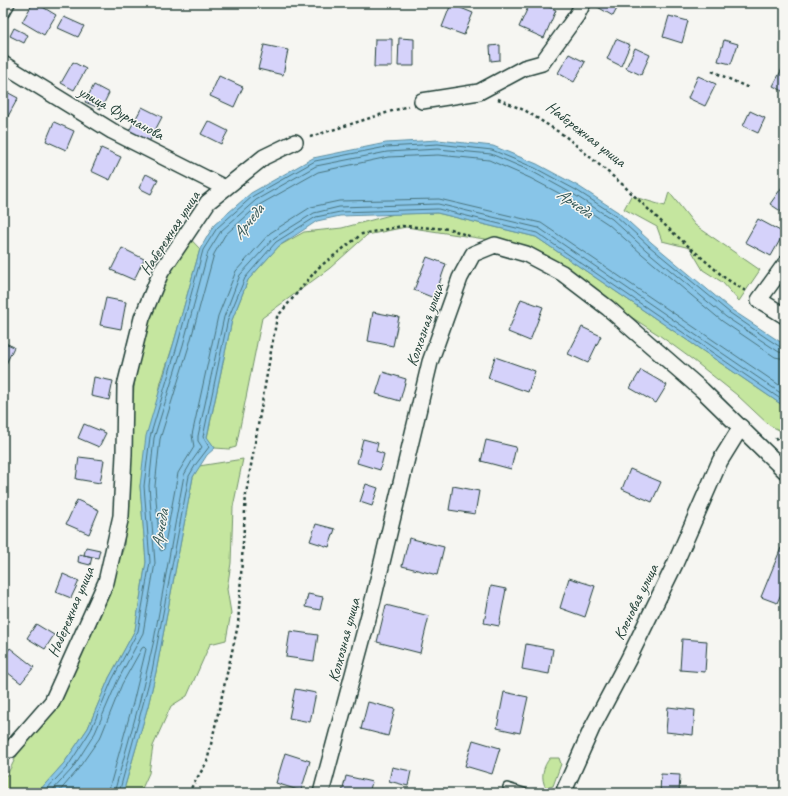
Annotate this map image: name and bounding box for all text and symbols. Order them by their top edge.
street label: улица Фурманова [74,81,168,145]
street label: Набережная улица [542,97,631,172]
water label: Арчеда [553,183,599,224]
street label: Набережная улица [135,186,205,279]
water label: Арчеда [228,198,270,244]
street label: Колхозная улица [402,280,449,369]
water label: Арчеда [147,506,174,550]
street label: Кленовая улица [609,560,663,643]
street label: Набережная улица [43,562,100,660]
street label: Колхозная улица [323,595,365,684]

